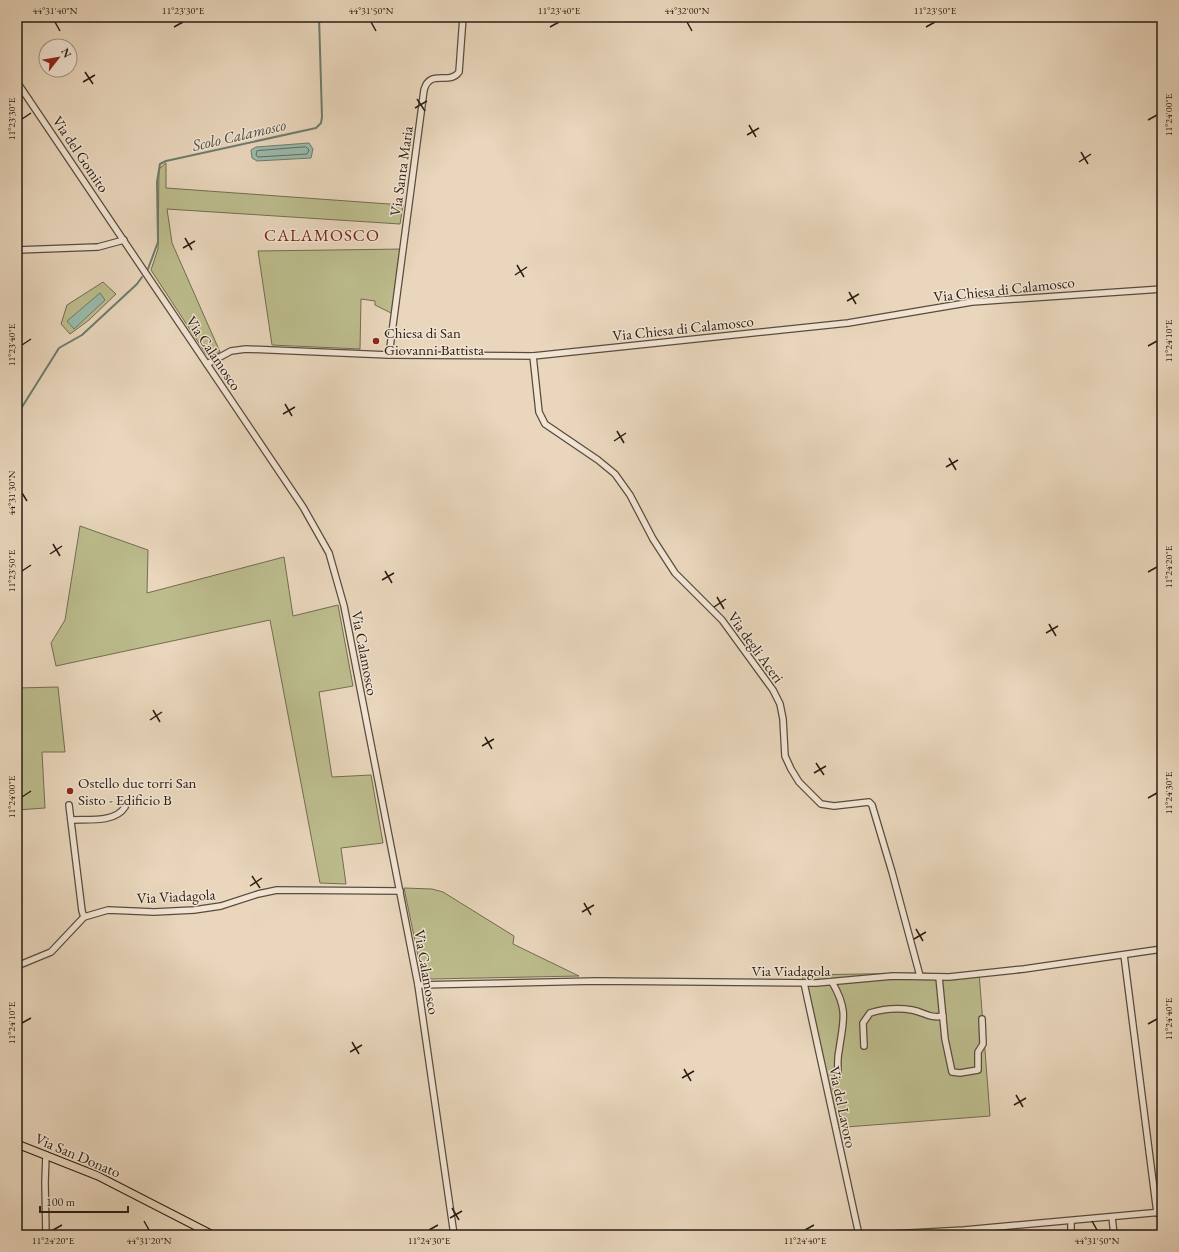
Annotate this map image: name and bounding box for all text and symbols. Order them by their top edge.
text: 44°31'40"N [33,4,78,17]
text: 11°23'30"E [162,4,205,17]
text: 44°31'50"N [349,4,394,17]
text: 11°23'40"E [538,4,581,17]
text: 44°32'00"N [665,4,710,17]
text: 11°23'50"E [914,4,957,17]
north arrow [38,38,78,78]
text: N [58,45,75,60]
text: 11°24'00"E [1162,93,1175,136]
text: 11°23'30"E [5,97,18,140]
street label: Via del Gomito [48,112,114,196]
water label: Scolo Calamosco [189,114,288,156]
street label: Via Santa Maria [385,125,417,217]
district label: CALAMOSCO [264,224,380,246]
street label: Via Chiesa di Calamosco [932,272,1076,306]
street label: Via Chiesa di Calamosco [611,311,755,345]
street label: Via Calamosco [182,312,246,394]
text: 11°24'10"E [1162,319,1175,362]
text: 11°23'40"E [5,323,18,366]
place label: Chiesa di San Giovanni Battista [384,323,484,359]
marker: Chiesa di San Giovanni Battista [371,336,381,346]
text: 44°31'30"N [5,470,18,515]
text: 11°24'20"E [1162,545,1175,588]
text: 11°23'50"E [5,549,18,592]
street label: Via degli Aceri [724,608,788,687]
street label: Via Calamosco [347,609,383,697]
text: 11°24'30"E [1162,771,1175,814]
place label: Ostello due torri San Sisto - Edificio B [78,773,197,809]
text: 11°24'00"E [5,775,18,818]
marker: Ostello due torri San Sisto - Edificio B [65,786,75,796]
street label: Via Viadagola [136,884,216,908]
street label: Via Calamosco [410,928,444,1016]
street label: Via Viadagola [752,961,830,980]
text: 11°24'40"E [1162,997,1175,1040]
text: 11°24'10"E [5,1001,18,1044]
street label: Via del Lavoro [825,1064,861,1150]
street label: Via San Donato [32,1128,124,1182]
scale bar [40,1188,128,1214]
text: 100 m [46,1194,76,1210]
text: 11°24'20"E [32,1234,75,1247]
text: 44°31'20"N [127,1234,172,1247]
text: 11°24'30"E [408,1234,451,1247]
text: 11°24'40"E [784,1234,827,1247]
text: 44°31'50"N [1075,1234,1120,1247]

